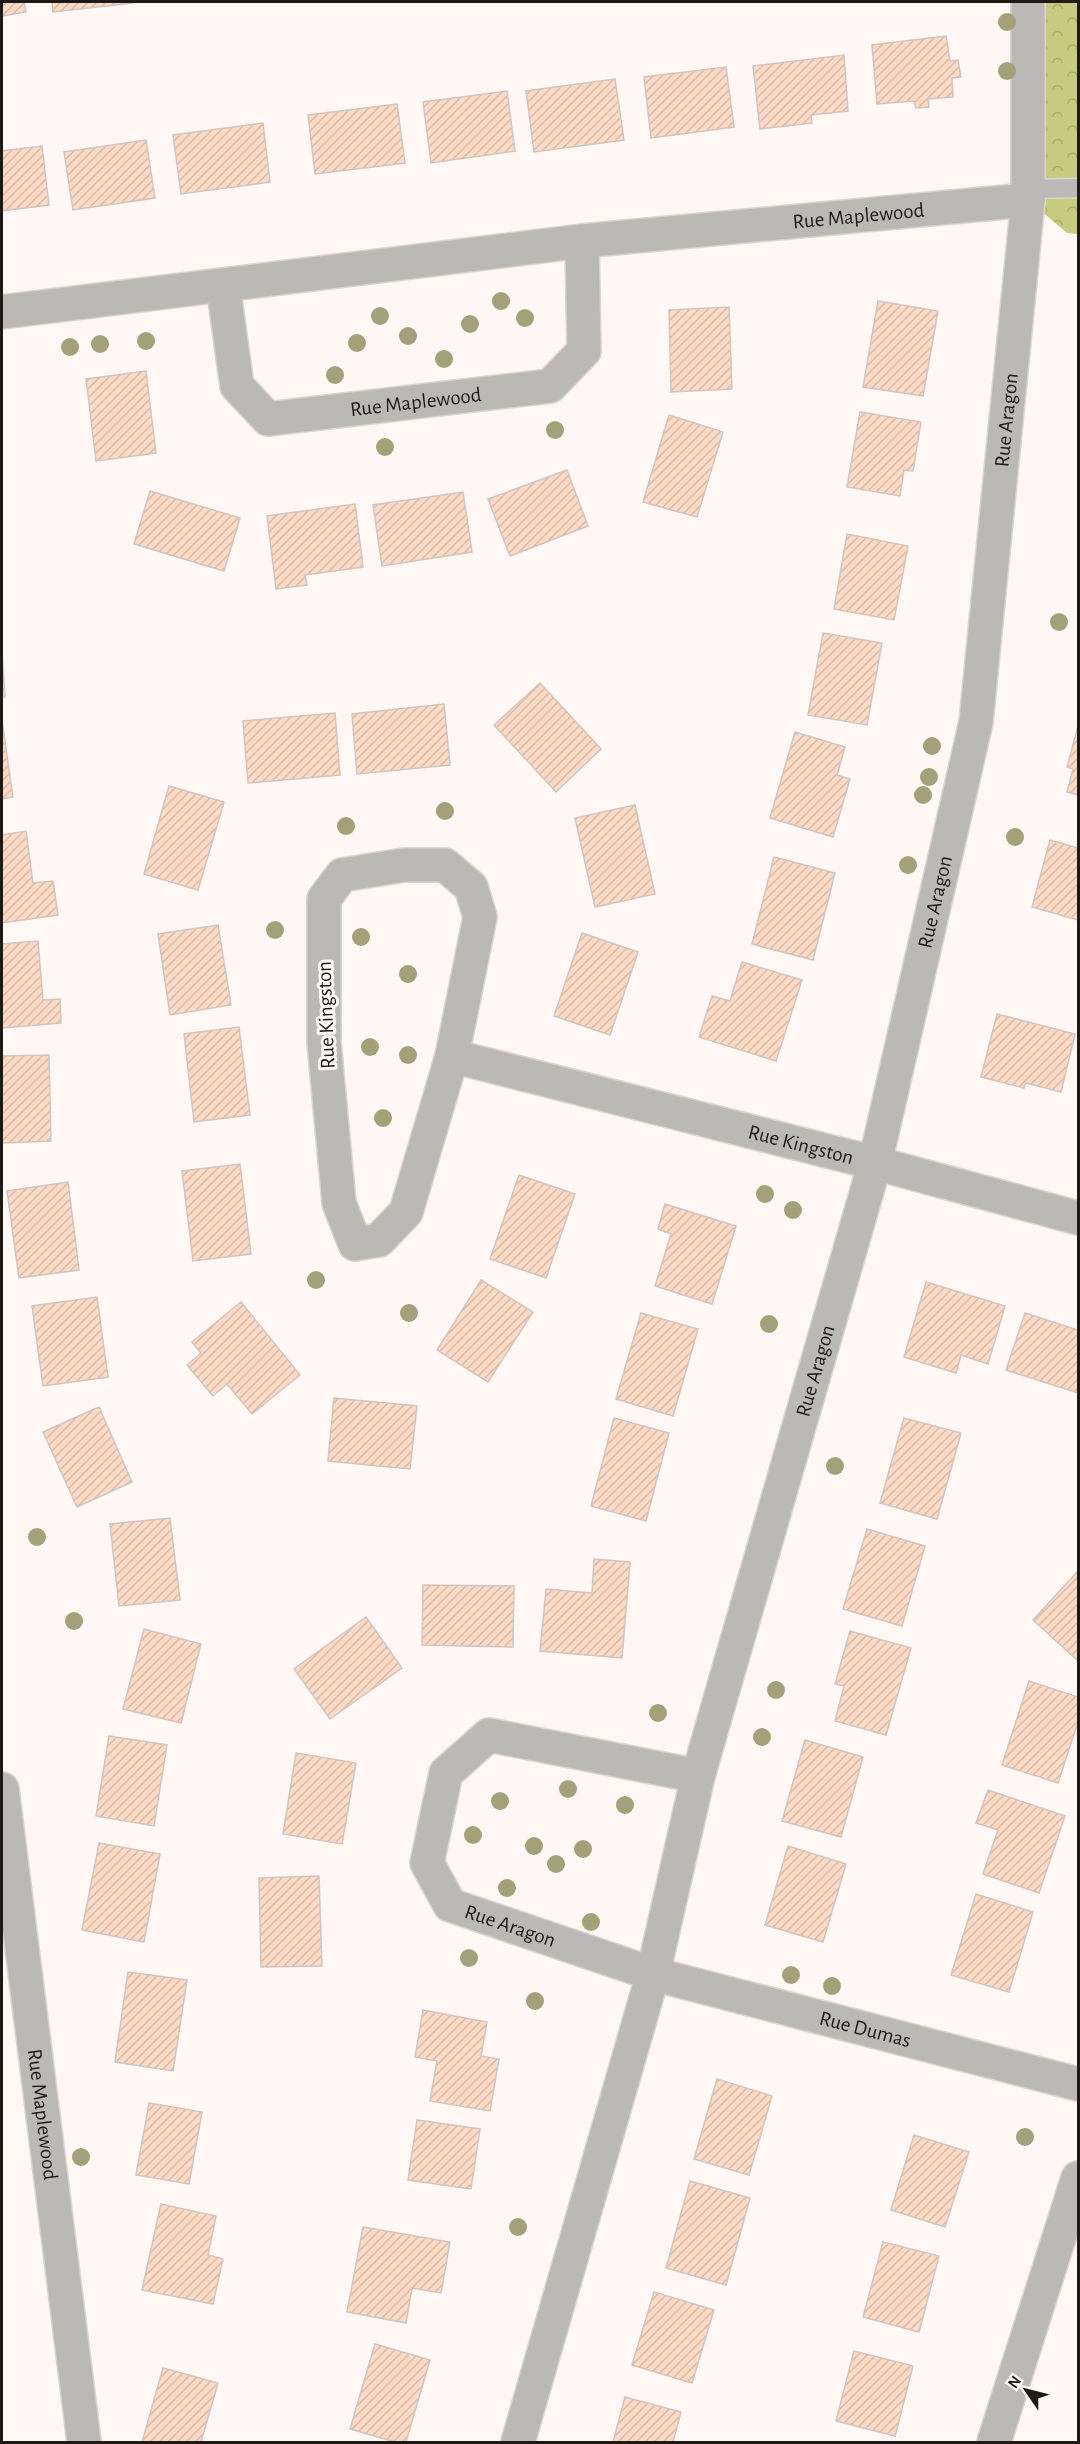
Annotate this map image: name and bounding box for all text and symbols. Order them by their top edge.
street label: Rue Maplewood [792,199,925,232]
street label: Rue Aragon [991,372,1021,468]
street label: Rue Maplewood [349,384,483,420]
street label: Rue Aragon [914,854,956,950]
street label: Rue Kingston [314,961,338,1069]
street label: Rue Kingston [746,1121,856,1168]
street label: Rue Aragon [792,1322,838,1419]
street label: Rue Aragon [462,1900,558,1951]
street label: Rue Dumas [817,2007,913,2051]
street label: Rue Maplewood [24,2048,62,2181]
north arrow [996,2360,1056,2420]
text: N [1005,2373,1024,2391]

